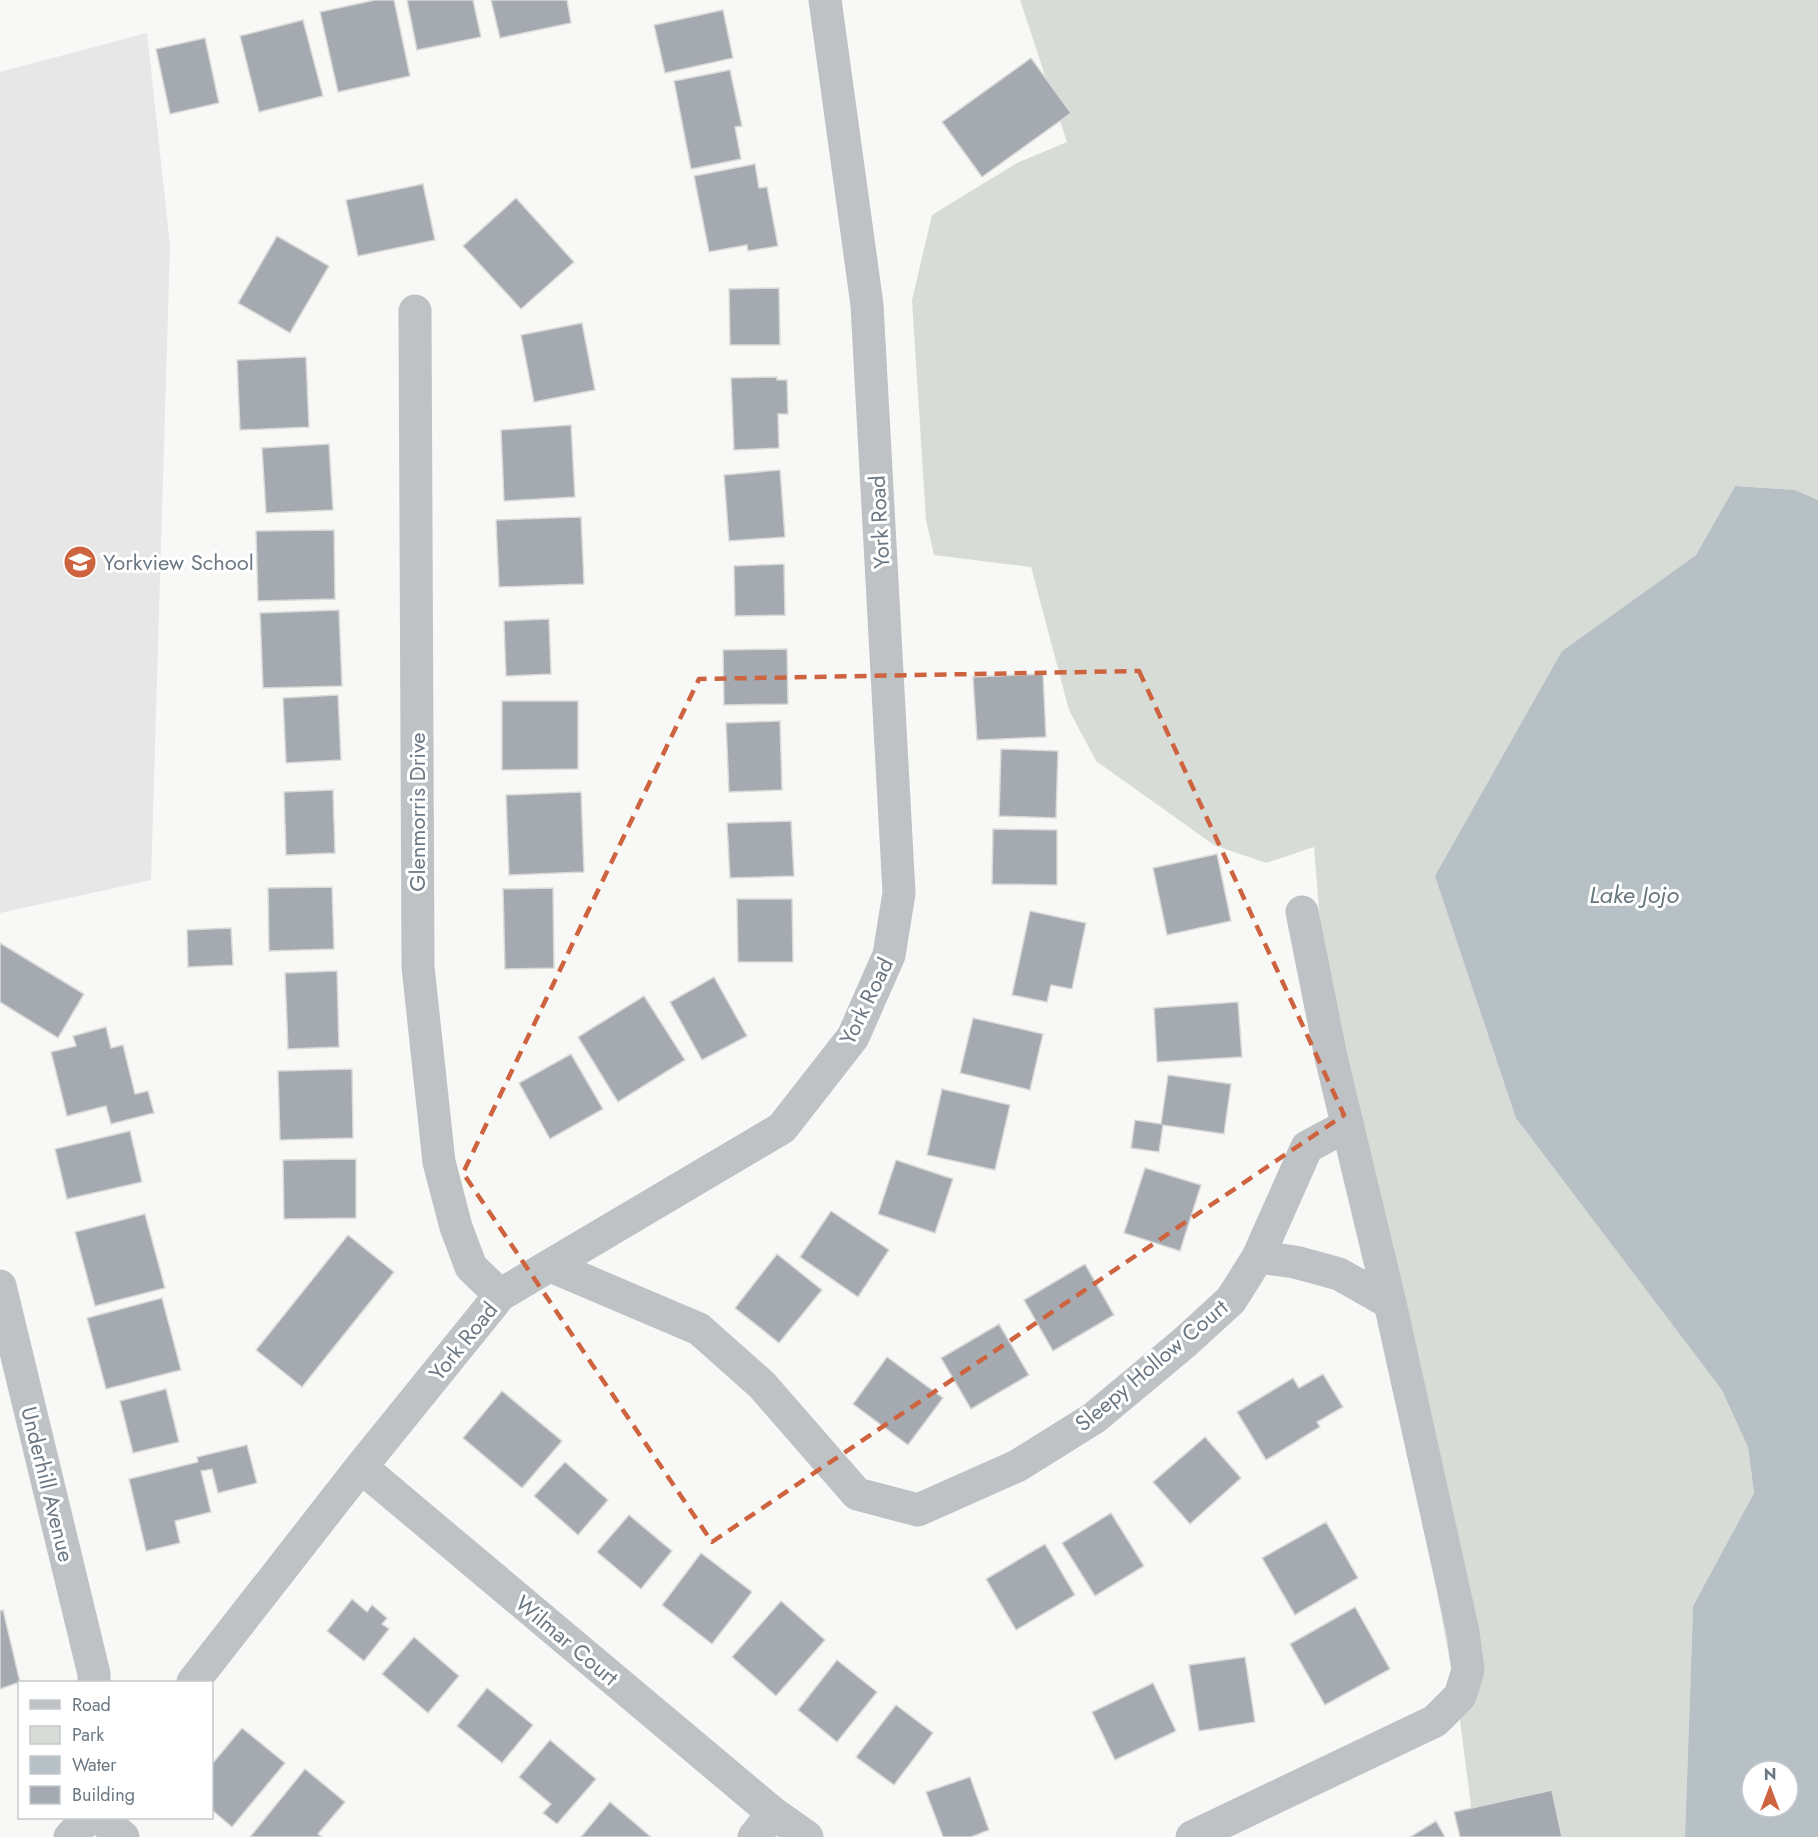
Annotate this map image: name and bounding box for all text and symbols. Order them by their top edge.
street label: York Road [861,475,897,569]
school or university icon: Yorkview School [62,544,98,580]
place label: Yorkview School [103,546,254,578]
street label: Glenmorris Drive [401,732,433,892]
water label: Lake Jojo [1589,877,1679,912]
street label: York Road [831,952,901,1050]
street label: Sleepy Hollow Court [1068,1291,1235,1439]
street label: York Road [421,1295,505,1387]
street label: Underhill Avenue [13,1403,83,1565]
street label: Wilmar Court [508,1587,626,1693]
legend [18,1681,213,1819]
text: Road [72,1692,111,1718]
text: Park [72,1722,104,1748]
text: Water [72,1752,117,1778]
north arrow [1740,1759,1800,1819]
text: N [1764,1763,1776,1786]
text: Building [72,1782,135,1808]

